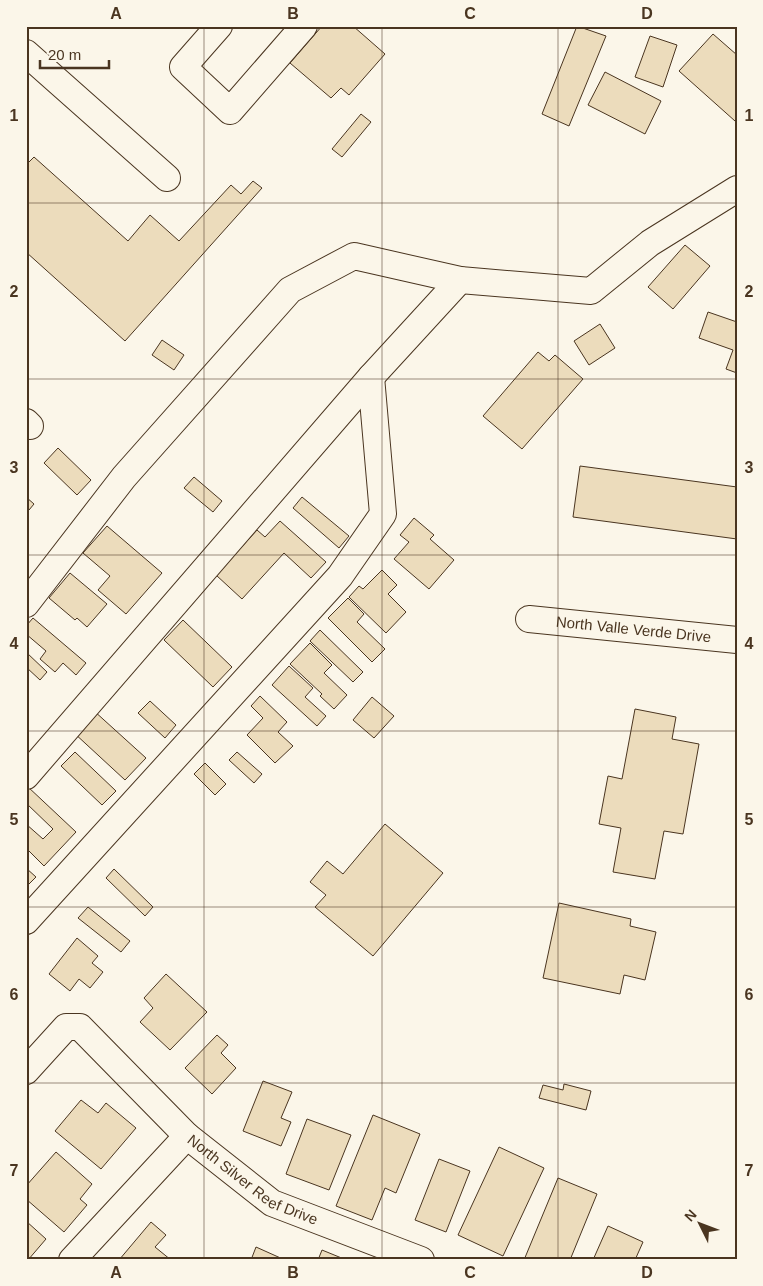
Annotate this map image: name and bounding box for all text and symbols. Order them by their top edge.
text: A [110,5,122,22]
text: B [287,5,299,22]
text: C [464,5,476,22]
text: D [641,5,653,22]
scale bar [40,38,109,70]
text: 20 m [48,46,81,63]
text: 1 [10,107,19,124]
text: 1 [745,107,754,124]
text: 2 [10,283,19,300]
text: 2 [745,283,754,300]
text: 3 [10,459,19,476]
text: 3 [745,459,754,476]
street label: North Valle Verde Drive [555,613,712,645]
text: 4 [10,635,19,652]
text: 4 [745,635,754,652]
text: 5 [10,811,19,828]
text: 5 [745,811,754,828]
text: 6 [10,986,19,1003]
text: 6 [745,986,754,1003]
street label: North Silver Reef Drive [185,1131,320,1228]
text: 7 [10,1162,19,1179]
text: 7 [745,1162,754,1179]
north arrow [676,1198,726,1248]
text: N [681,1206,700,1224]
text: A [110,1264,122,1281]
text: B [287,1264,299,1281]
text: C [464,1264,476,1281]
text: D [641,1264,653,1281]

